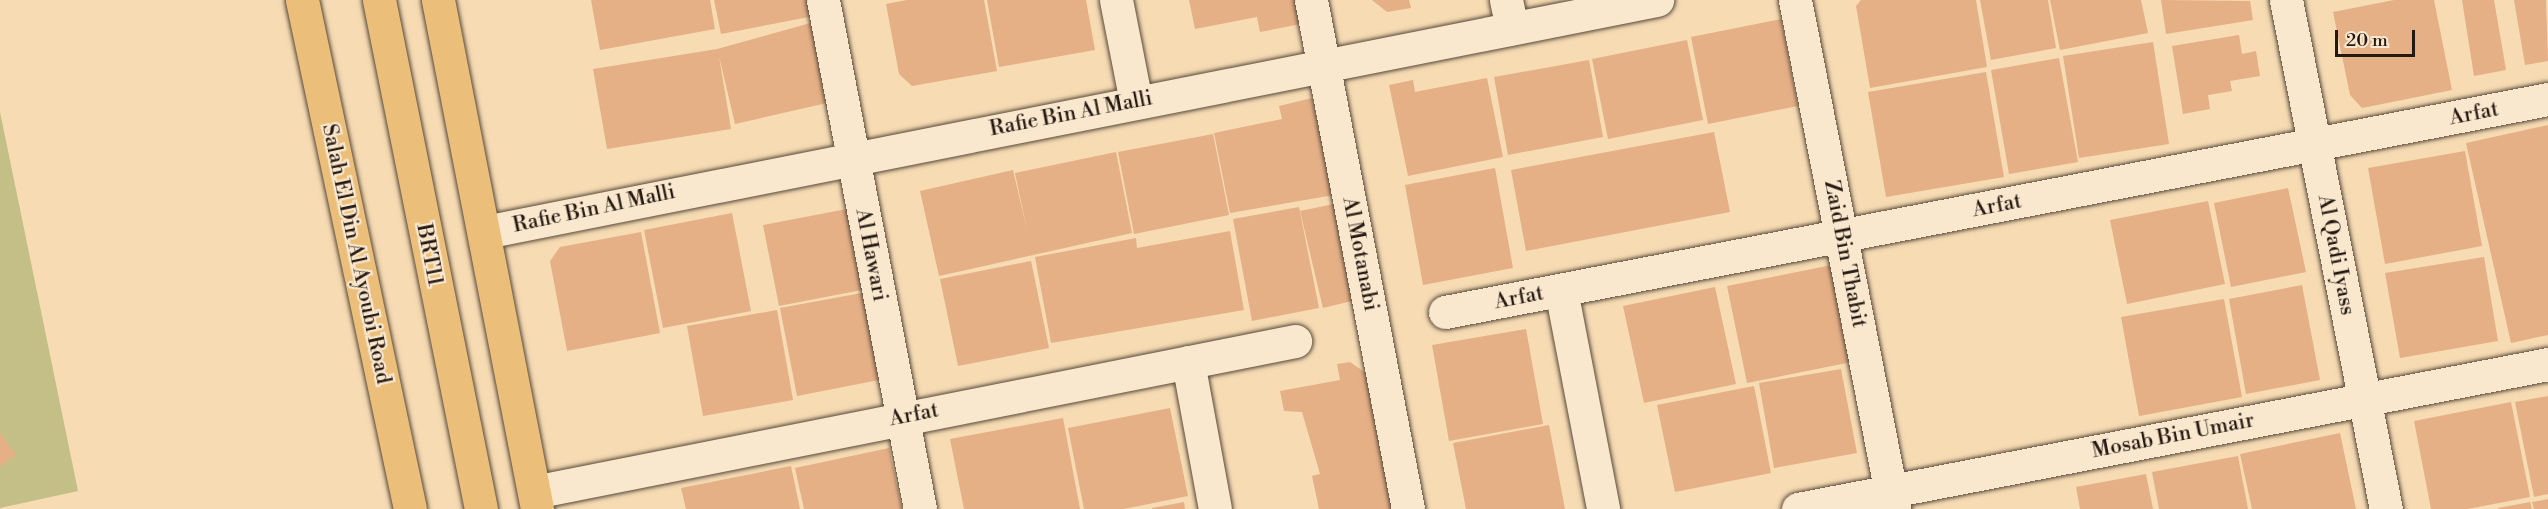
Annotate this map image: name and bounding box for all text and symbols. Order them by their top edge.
scale bar [2338,18,2418,56]
text: 20 m [2346,29,2388,52]
street label: Rafie Bin Al Malli [987,86,1155,142]
street label: Arfat [2447,97,2501,131]
street label: Salah El Din Al Ayoubi Road [316,122,396,386]
street label: Zaid Bin Thabit [1818,178,1872,330]
street label: Rafie Bin Al Malli [510,179,678,239]
street label: Arfat [1970,189,2024,223]
street label: Al Qadi Iyass [2312,193,2360,317]
street label: Al Motanabi [1337,195,1383,313]
street label: Al Hawari [850,206,892,304]
street label: BRT11 [411,222,447,288]
street label: Arfat [1492,281,1546,315]
street label: Arfat [887,398,941,432]
street label: Mosab Bin Umair [2090,408,2256,464]

